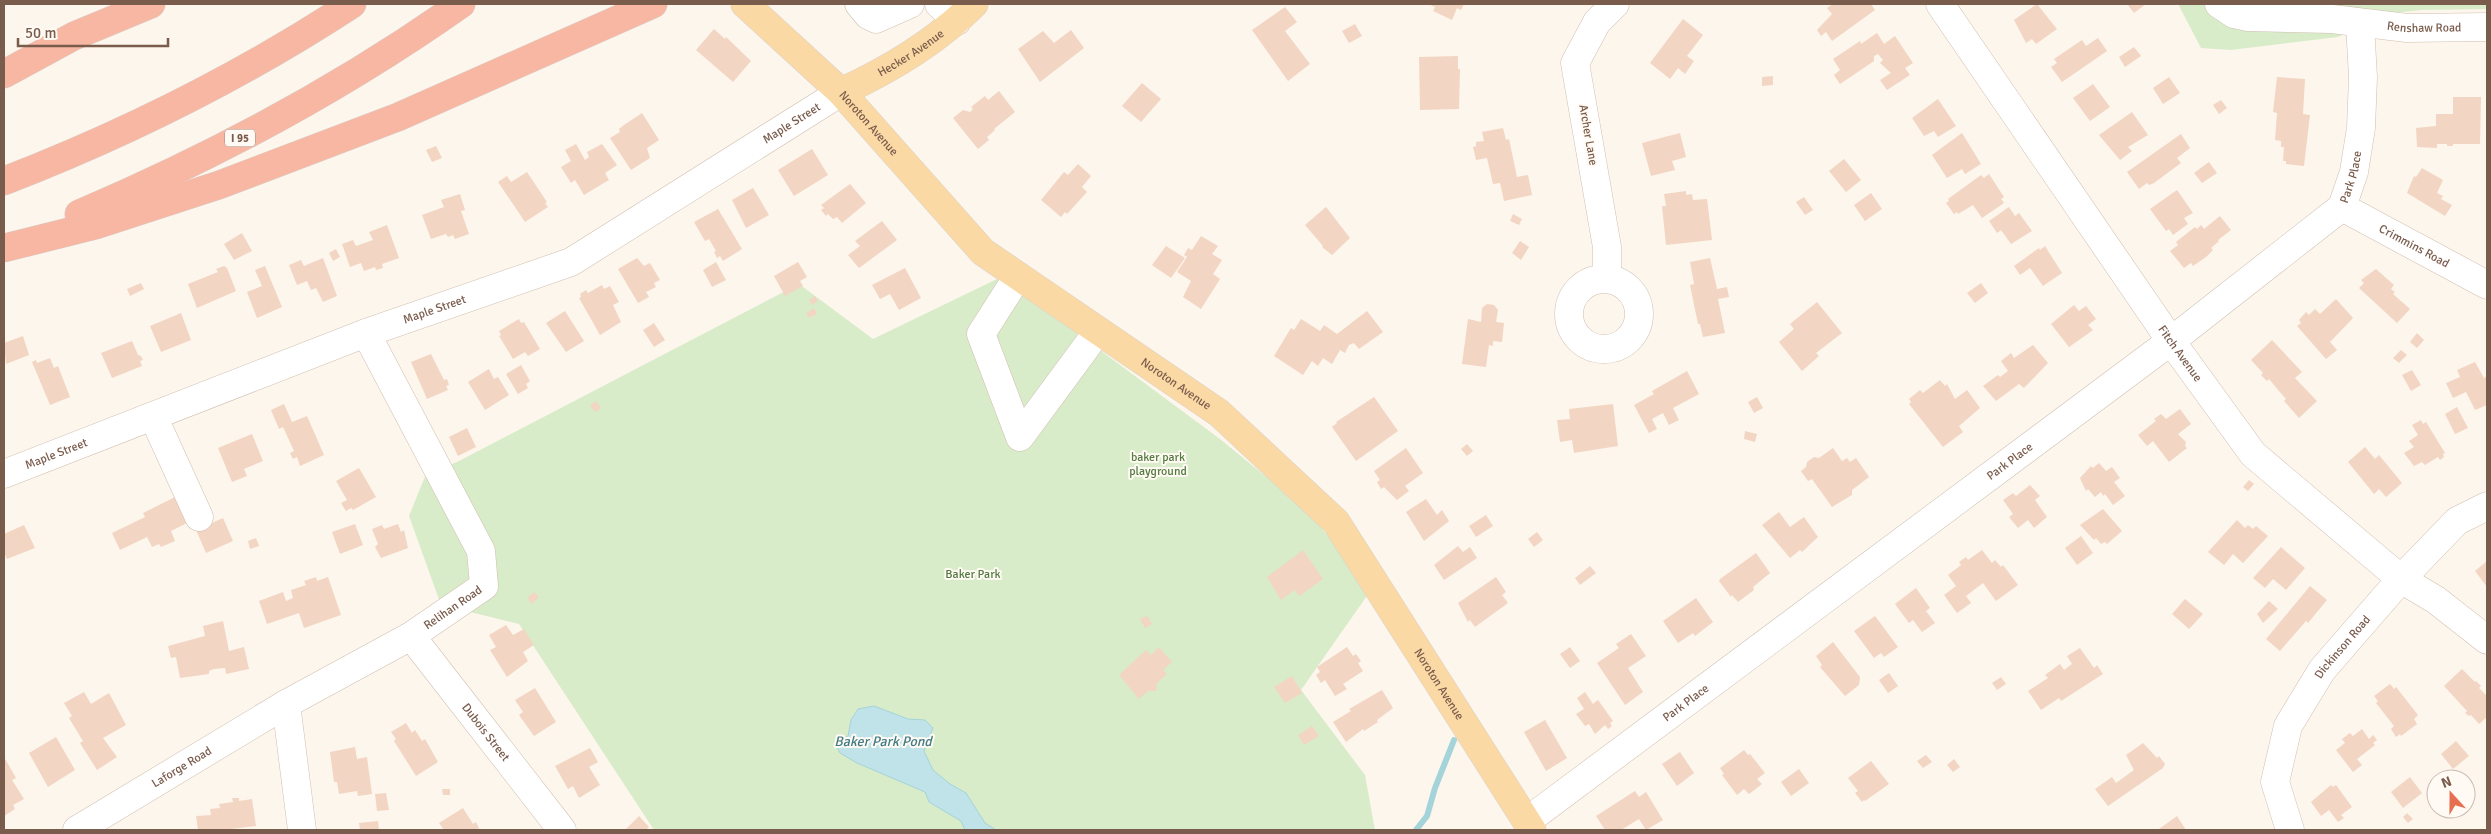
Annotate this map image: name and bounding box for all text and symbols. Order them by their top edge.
scale bar [18,15,168,47]
street label: Renshaw Road [2386,18,2461,36]
text: 50 m [25,24,56,42]
street label: Hecker Avenue [875,26,947,80]
street label: Noroton Avenue [836,88,902,159]
street label: Maple Street [760,99,823,147]
street label: Archer Lane [1575,103,1601,167]
road number: I 95 [225,130,255,146]
street label: Park Place [2336,150,2365,205]
street label: Crimmins Road [2376,221,2452,271]
street label: Maple Street [401,291,468,327]
street label: Fitch Avenue [2155,322,2206,385]
street label: Noroton Avenue [1138,355,1214,413]
street label: Maple Street [23,435,89,473]
street label: Park Place [1984,439,2036,483]
park label: baker park playground [1129,450,1187,479]
park label: Baker Park [945,567,1001,582]
street label: Relihan Road [421,582,485,633]
street label: Dickinson Road [2311,612,2374,681]
street label: Noroton Avenue [1411,646,1468,723]
street label: Park Place [1660,681,1712,725]
street label: Dubois Street [459,700,513,764]
water label: Baker Park Pond [834,733,933,750]
street label: Laforge Road [149,743,214,791]
north arrow [2426,769,2476,819]
text: N [2439,773,2454,792]

